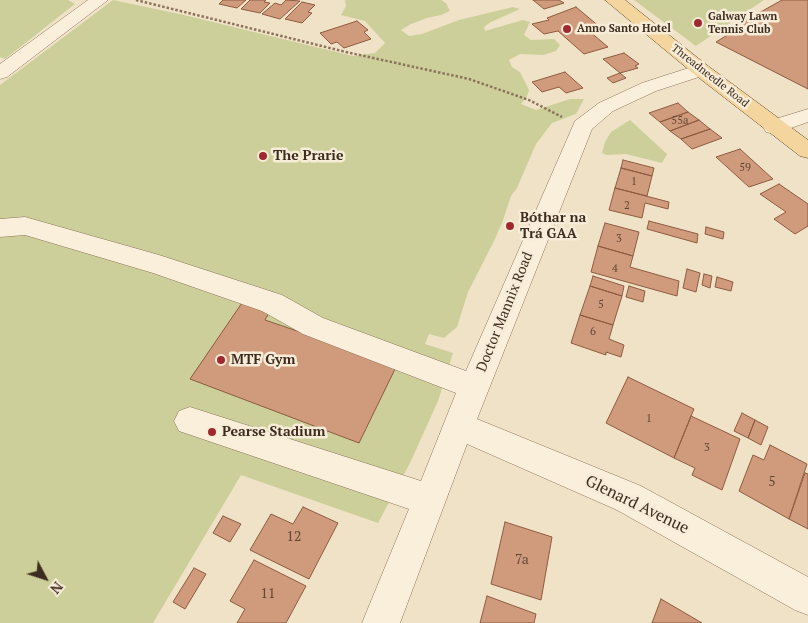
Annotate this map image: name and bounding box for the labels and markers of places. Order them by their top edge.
place label: Galway Lawn Tennis Club [708,10,777,36]
marker: Galway Lawn Tennis Club [692,17,704,29]
place label: Anno Santo Hotel [577,22,671,36]
marker: Anno Santo Hotel [561,23,573,35]
place label: The Prarie [273,148,344,164]
marker: The Prarie [257,150,269,162]
place label: Bóthar na Trá GAA [520,210,586,242]
marker: Bóthar na Trá GAA [504,220,516,232]
place label: MTF Gym [231,352,295,368]
marker: MTF Gym [215,354,227,366]
place label: Pearse Stadium [222,424,325,440]
marker: Pearse Stadium [206,426,218,438]

